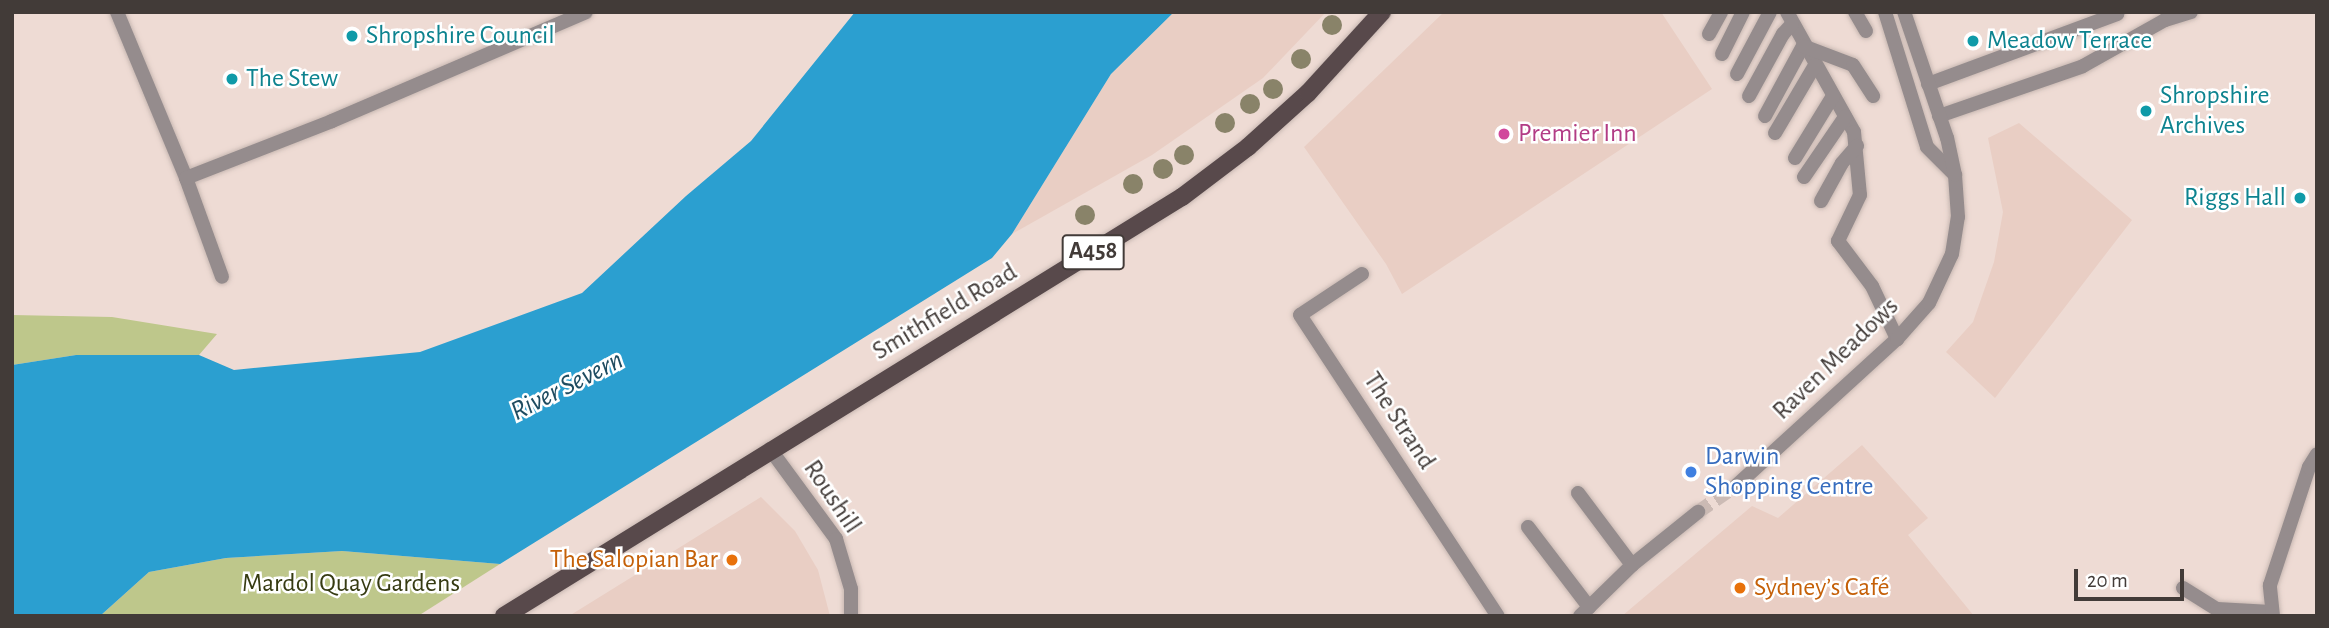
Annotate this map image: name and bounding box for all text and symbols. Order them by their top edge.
place label: Shropshire Council [366,20,555,52]
place label: Meadow Terrace [1987,25,2152,57]
marker: Shropshire Council [344,28,360,44]
marker: Meadow Terrace [1965,33,1981,49]
place label: The Stew [246,63,338,95]
marker: The Stew [224,71,240,87]
place label: Shropshire Archives [2160,80,2269,142]
marker: Shropshire Archives [2138,103,2154,119]
place label: Premier Inn [1518,118,1637,150]
marker: Premier Inn [1496,126,1512,142]
place label: Riggs Hall [2184,182,2286,214]
marker: Riggs Hall [2292,190,2308,206]
road number: A458 [1062,232,1124,272]
street label: Smithfield Road [867,257,1023,367]
street label: Raven Meadows [1767,291,1905,427]
water label: River Severn [505,343,629,429]
street label: The Strand [1356,367,1442,475]
place label: Darwin Shopping Centre [1705,441,1873,503]
street label: Roushill [796,454,868,540]
marker: Darwin Shopping Centre [1683,464,1699,480]
place label: The Salopian Bar [550,544,718,576]
marker: The Salopian Bar [724,552,740,568]
scale bar [2077,554,2187,598]
park label: Mardol Quay Gardens [242,568,460,600]
text: 20 m [2087,570,2128,591]
place label: Sydney’s Café [1754,572,1889,604]
marker: Sydney’s Café [1732,580,1748,596]

